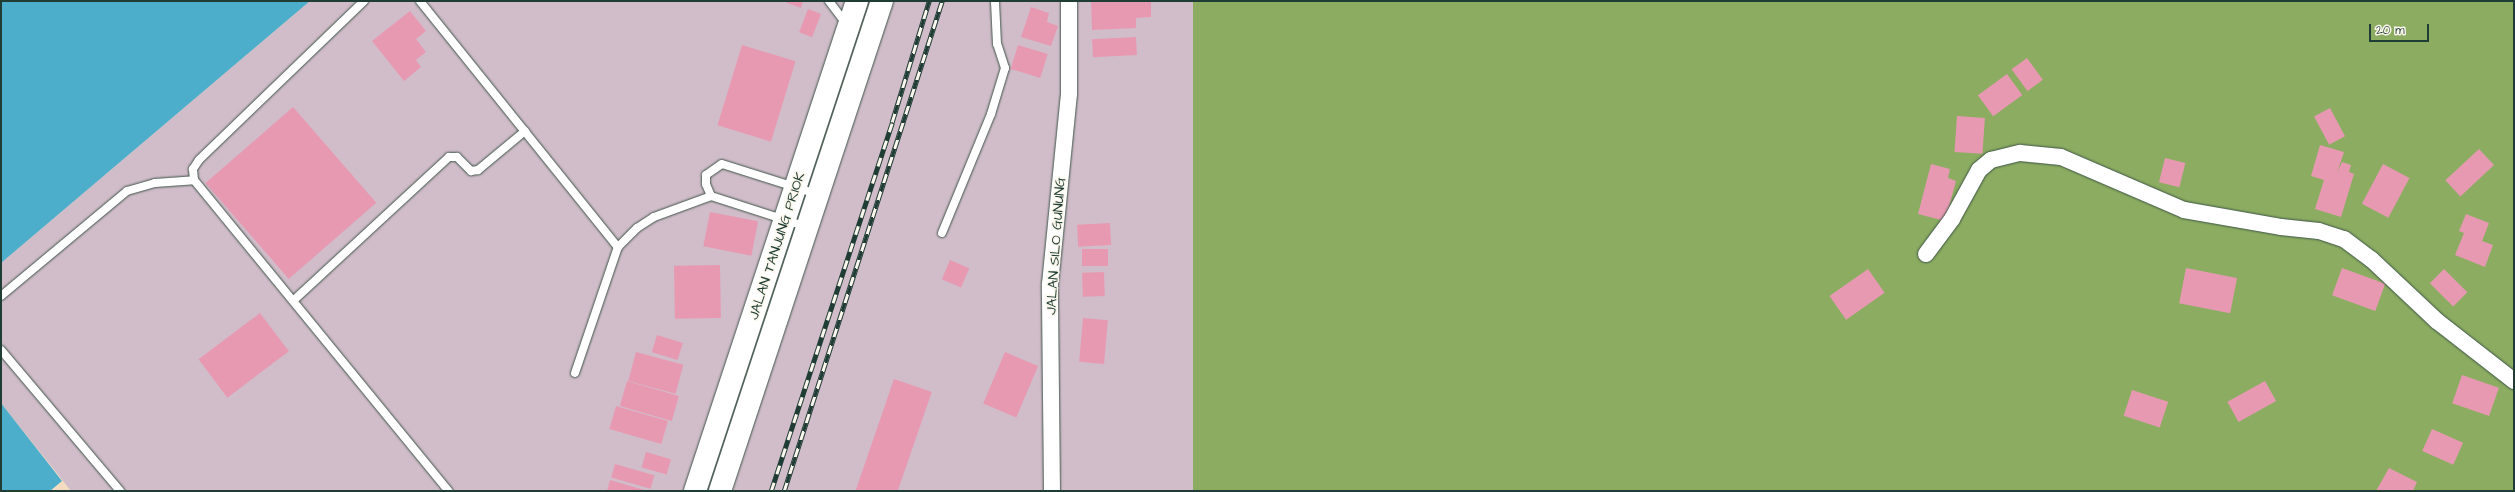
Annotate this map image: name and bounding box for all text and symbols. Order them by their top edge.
scale bar [2371,16,2431,42]
text: 20 m [2376,22,2405,39]
street label: JALAN TANJUNG PRIOK [745,170,809,322]
street label: JALAN SILO GUNUNG [1043,177,1069,315]

